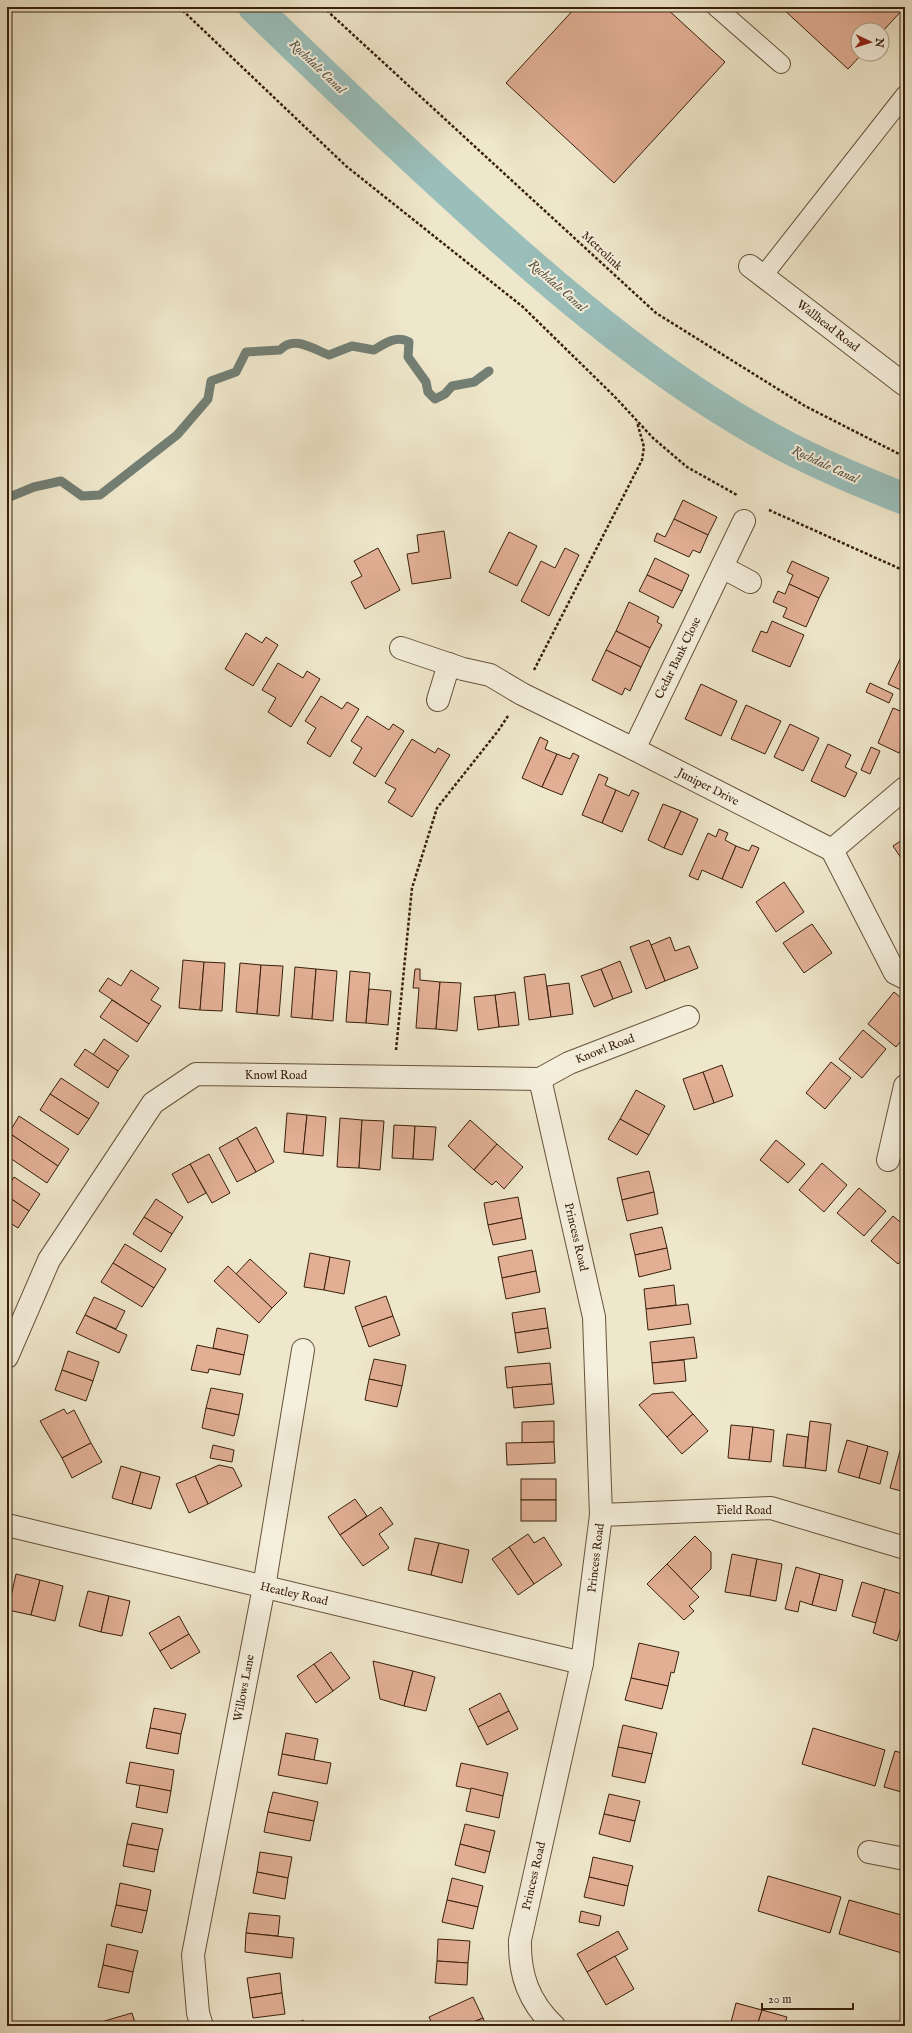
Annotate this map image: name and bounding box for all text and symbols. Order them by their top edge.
north arrow [850,22,890,62]
water label: Rochdale Canal [285,36,349,99]
text: N [872,36,886,48]
street label: Metrolink [578,228,626,274]
water label: Rochdale Canal [524,256,590,317]
street label: Wallhead Road [794,297,863,356]
water label: Rochdale Canal [789,442,862,488]
street label: Cedar Bank Close [652,614,705,701]
street label: Juniper Drive [672,764,742,810]
street label: Knowl Road [573,1031,637,1067]
street label: Knowl Road [245,1068,308,1083]
street label: Princess Road [561,1201,591,1273]
street label: Field Road [716,1503,772,1518]
street label: Princess Road [584,1522,608,1594]
street label: Heatley Road [259,1579,330,1609]
street label: Willows Lane [230,1653,258,1723]
street label: Princess Road [519,1840,549,1912]
scale bar [762,1985,853,2011]
text: 20 m [768,1992,791,2007]

